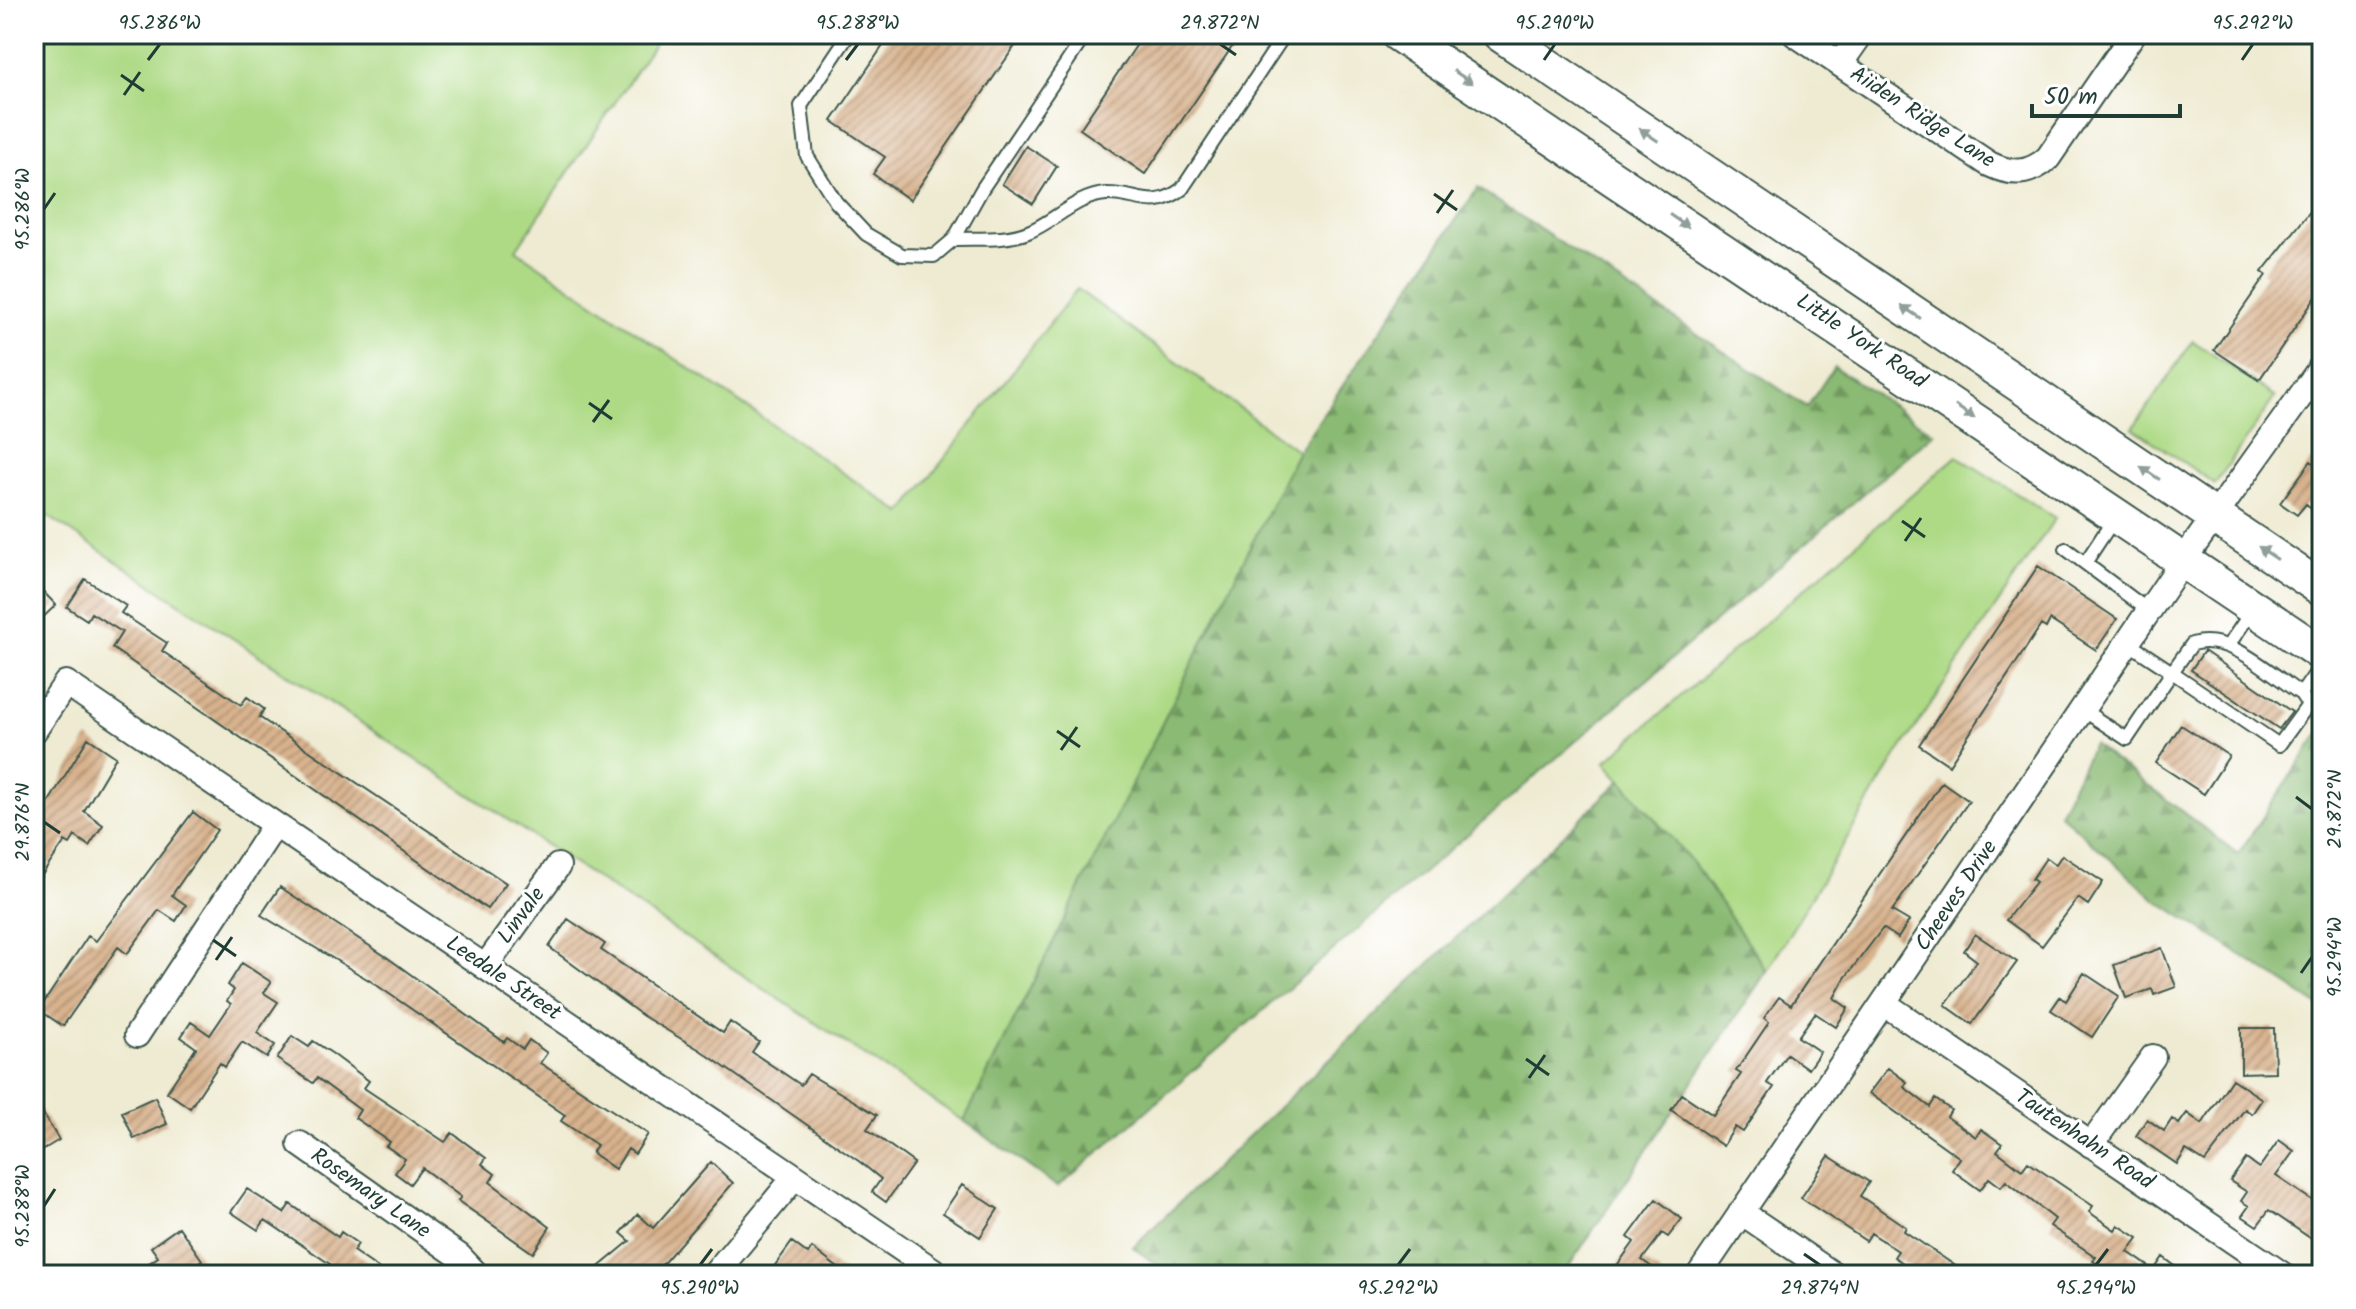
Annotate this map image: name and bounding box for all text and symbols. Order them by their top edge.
text: 95.286°W [119,8,201,40]
text: 95.288°W [816,8,900,40]
text: 29.872°N [1180,8,1260,40]
text: 95.290°W [1515,8,1595,40]
text: 95.292°W [2213,8,2293,40]
street label: Aiiden Ridge Lane [1842,58,2002,178]
scale bar [2032,68,2180,118]
one-way arrow [1452,69,1473,84]
text: 50 m [2044,78,2098,117]
one-way arrow [1639,128,1660,143]
text: 95.286°W [8,168,40,250]
one-way arrow [1668,214,1690,228]
street label: Little York Road [1788,285,1934,399]
one-way arrow [1901,305,1922,320]
one-way arrow [1955,404,1976,419]
one-way arrow [2139,466,2160,481]
one-way arrow [2258,546,2279,561]
text: 29.872°N [2320,769,2352,849]
text: 29.876°N [8,783,40,861]
street label: Cheeves Drive [1907,833,2007,959]
street label: Linvale [489,880,555,952]
text: 95.294°W [2320,917,2352,997]
street label: Leedale Street [438,927,568,1031]
street label: Tautenhahn Road [2007,1080,2162,1200]
street label: Rosemary Lane [303,1139,438,1249]
text: 95.288°W [8,1164,40,1248]
text: 95.290°W [660,1273,740,1305]
text: 95.292°W [1358,1273,1438,1305]
text: 29.874°N [1781,1273,1859,1305]
text: 95.294°W [2056,1273,2136,1305]

